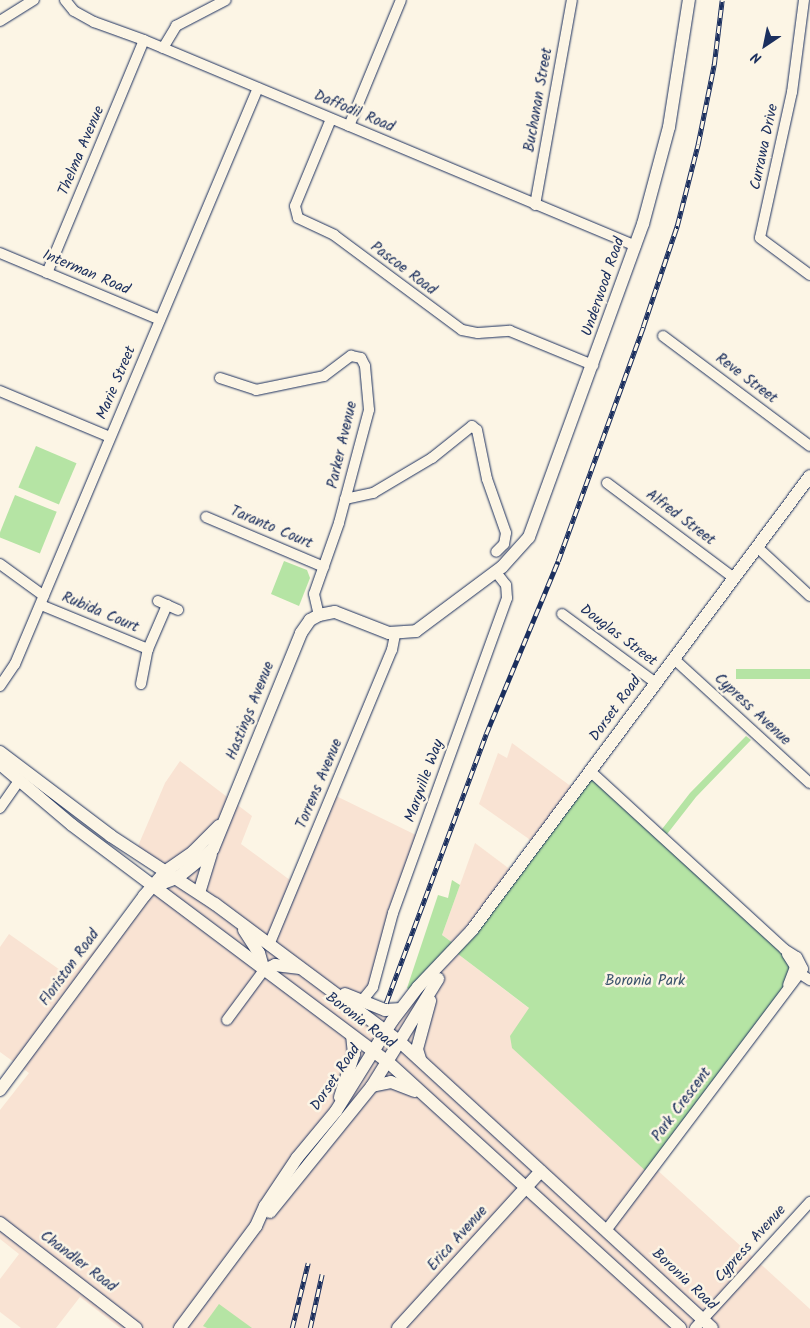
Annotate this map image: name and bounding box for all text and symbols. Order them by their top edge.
north arrow [740,20,790,70]
street label: Buchanan Street [521,46,557,154]
text: N [747,46,766,69]
street label: Daffodil Road [311,87,397,137]
street label: Currawa Drive [747,102,783,192]
street label: Thelma Avenue [55,103,109,199]
street label: Underwood Road [579,235,629,339]
street label: Pascoe Road [366,238,440,300]
street label: Interman Road [40,247,132,299]
street label: Marie Street [93,343,141,423]
street label: Reve Street [712,350,780,408]
street label: Parker Avenue [324,400,362,490]
street label: Alfred Street [642,486,718,550]
street label: Taranto Court [227,503,315,553]
street label: Rubida Court [59,589,141,637]
street label: Douglas Street [576,601,660,671]
street label: Hastings Avenue [223,659,279,763]
street label: Cypress Avenue [710,670,794,750]
street label: Dorset Road [586,673,646,745]
street label: Torrens Avenue [293,736,347,832]
street label: Maryville Way [402,737,448,825]
street label: Floriston Road [36,926,104,1010]
park label: Boronia Park [605,973,685,991]
street label: Boronia Road [322,989,398,1053]
street label: Dorset Road [307,1041,365,1115]
street label: Park Crescent [648,1065,716,1145]
street label: Cypress Avenue [712,1202,790,1286]
street label: Erica Avenue [424,1203,492,1275]
street label: Chandler Road [36,1227,120,1297]
street label: Boronia Road [648,1245,720,1315]

